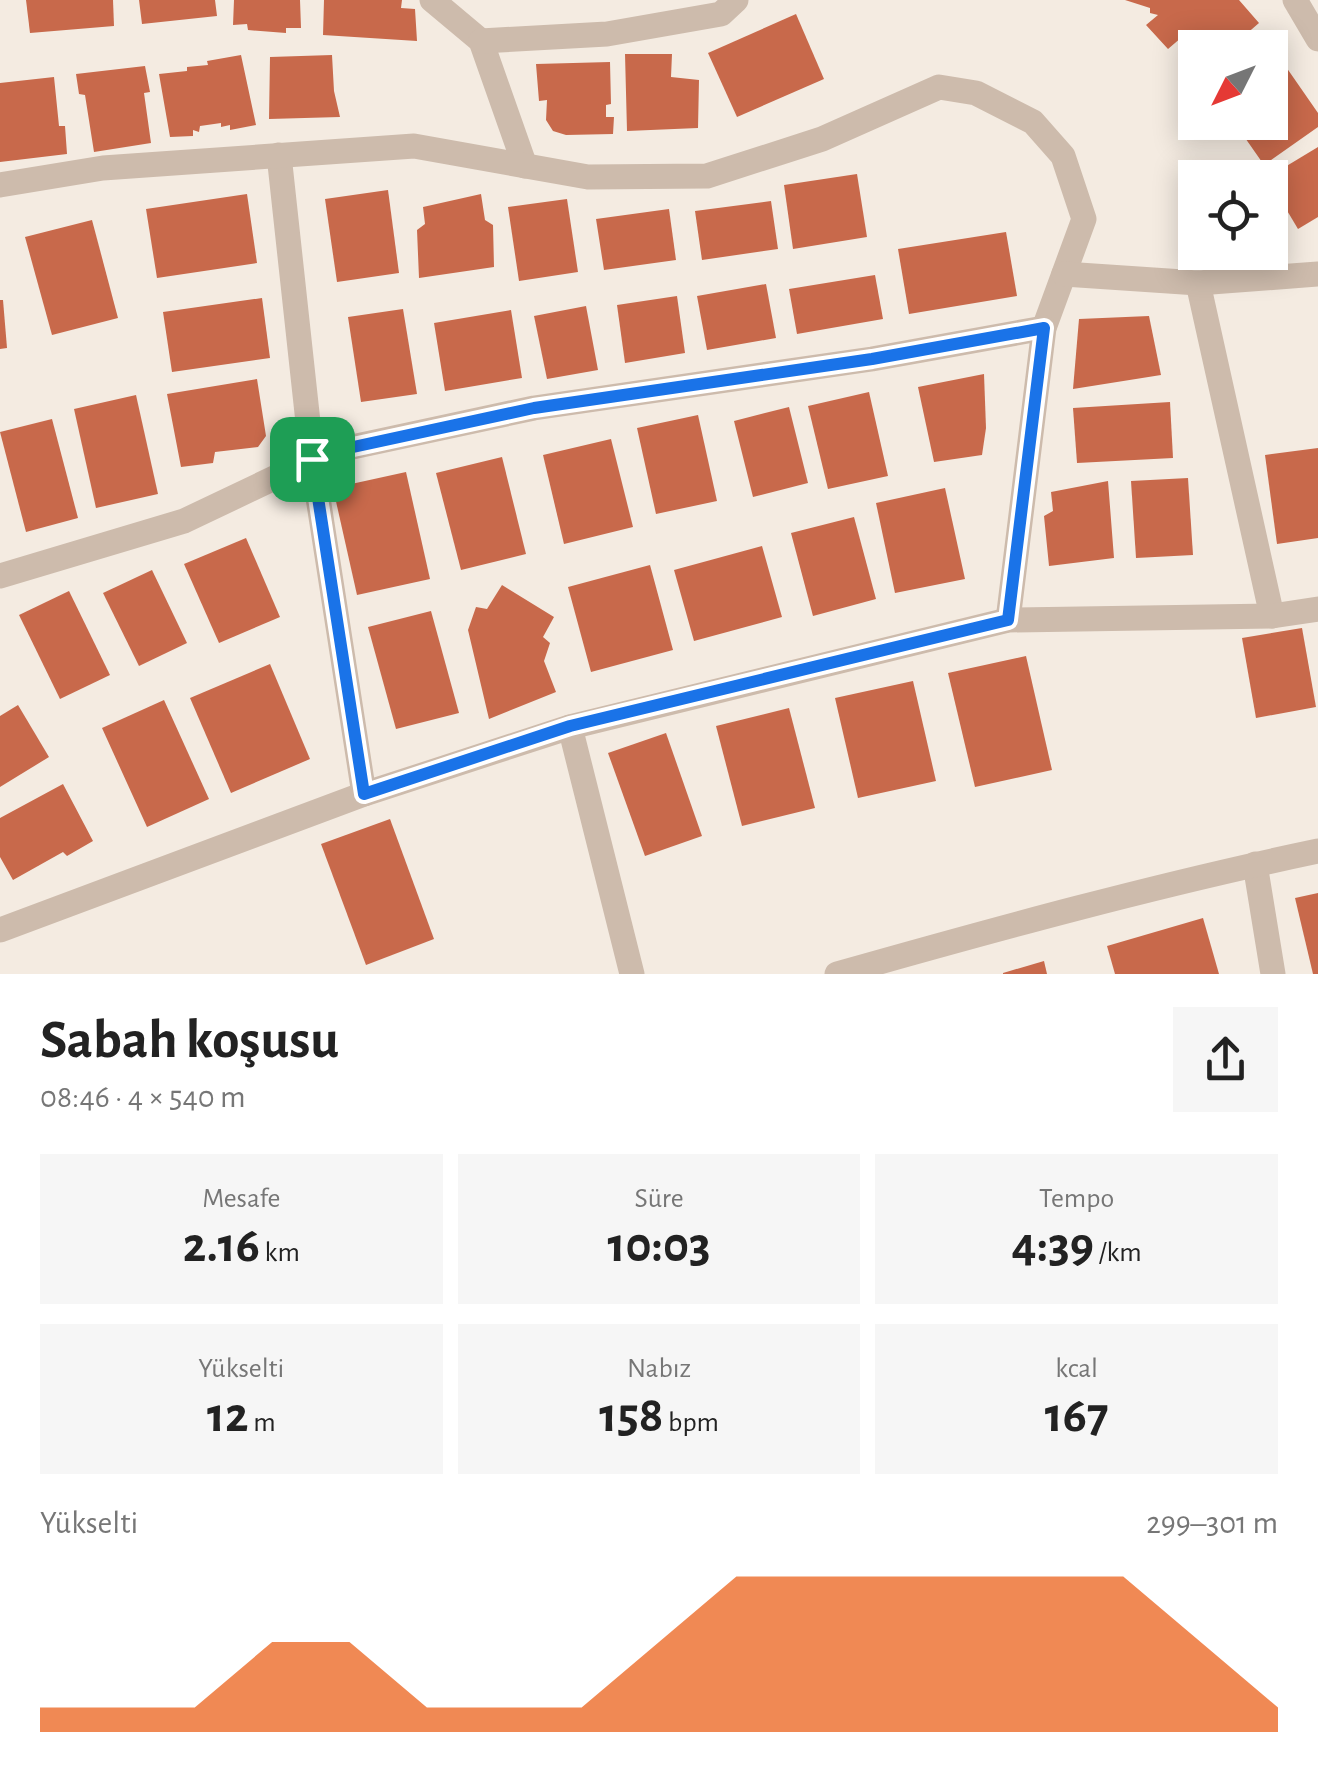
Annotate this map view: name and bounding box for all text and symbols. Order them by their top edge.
north arrow [1178,30,1288,140]
map controls [1178,30,1288,270]
button: locate [1178,160,1288,270]
pin [270,417,355,502]
icon: arrive [285,432,340,487]
button: share [1173,1007,1278,1112]
text: Sabah koşusu [40,1013,339,1068]
text: 08:46 · 4 × 540 m [40,1081,246,1113]
text: Mesafe [202,1185,281,1213]
text: Süre [634,1185,684,1213]
text: Tempo [1039,1185,1114,1213]
text: 2.16 [183,1221,260,1271]
text: 10:03 [607,1221,711,1271]
text: 4:39 [1012,1221,1094,1271]
text: km [260,1239,300,1267]
text: /km [1094,1239,1142,1267]
text: Yükselti [198,1355,284,1383]
text: Nabız [627,1355,691,1383]
text: kcal [1055,1355,1098,1383]
text: 12 [207,1391,249,1441]
text: 158 [599,1391,663,1441]
text: 167 [1045,1391,1109,1441]
text: m [249,1409,276,1437]
text: bpm [663,1409,719,1437]
text: Yükselti [40,1507,138,1539]
text: 299–301 m [1146,1507,1278,1539]

